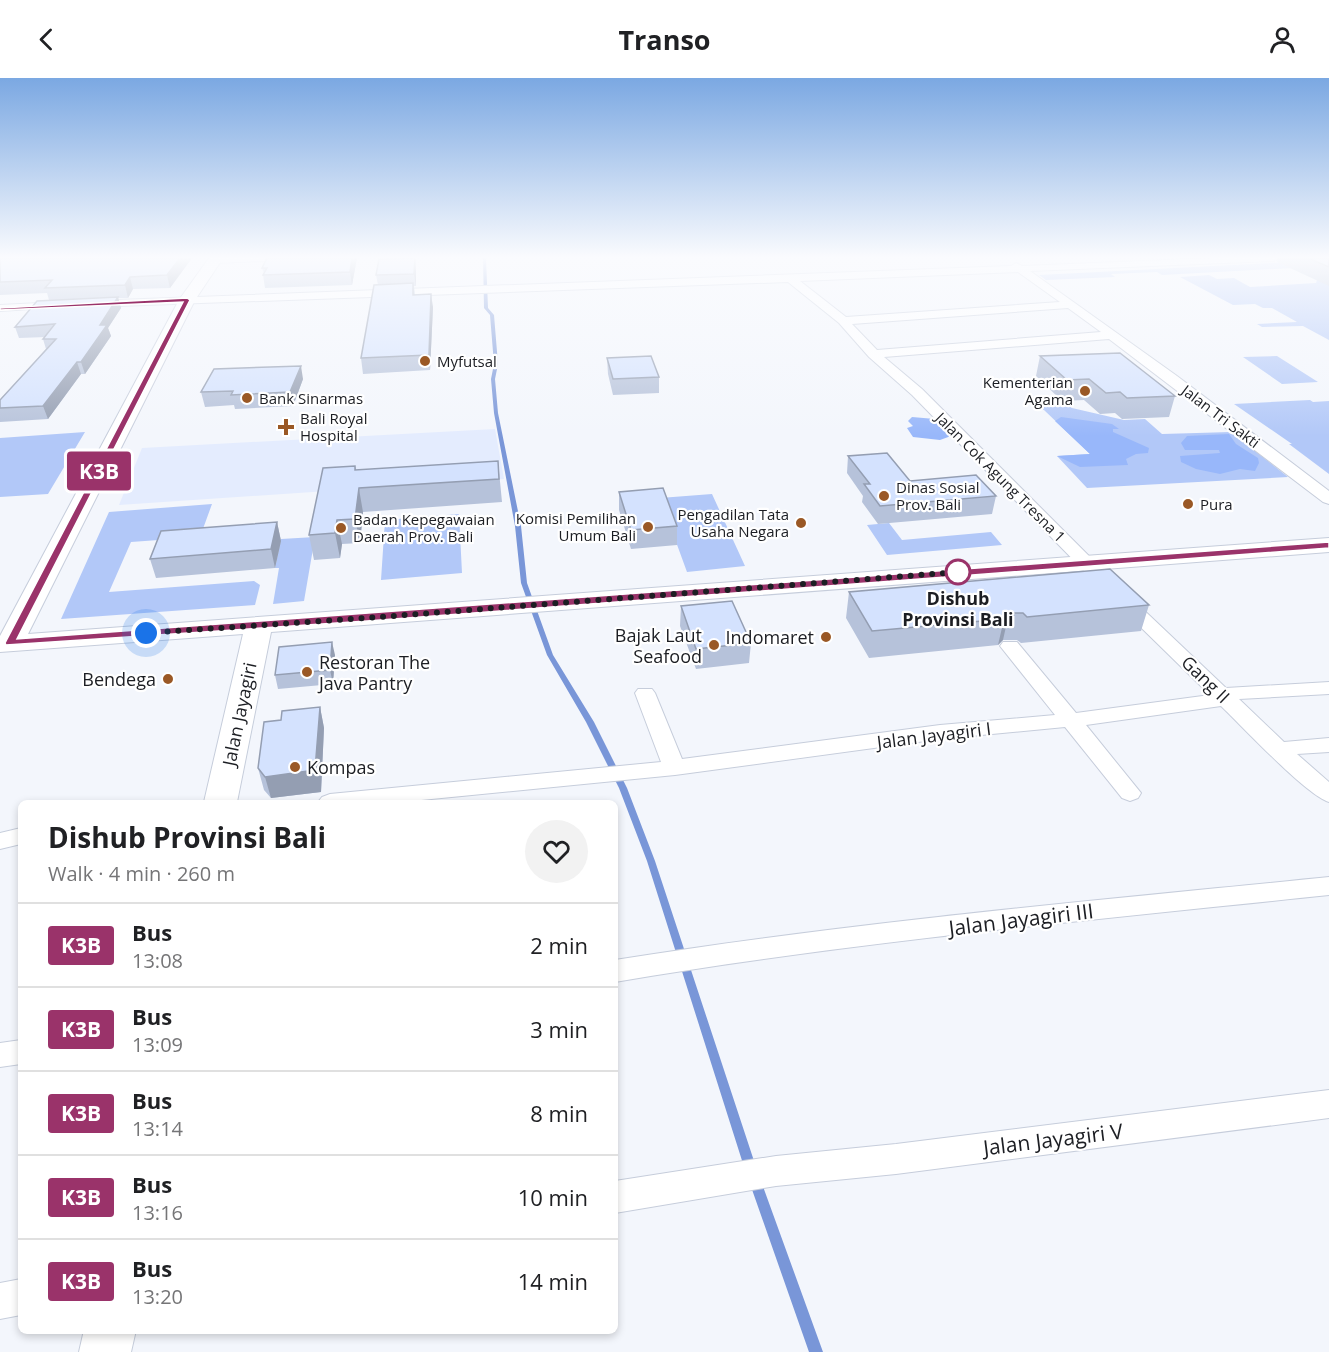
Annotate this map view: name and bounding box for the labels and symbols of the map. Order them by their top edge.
place label: Myfutsal [437,351,497,371]
marker: Myfutsal [418,354,432,368]
place label: Kementerian Agama [983,372,1073,409]
street label: Jalan Tri Sakti [1176,379,1264,452]
marker: Kementerian Agama [1078,384,1092,398]
place label: Bank Sinarmas [259,388,363,408]
marker: Bank Sinarmas [240,391,254,405]
street label: Jalan Cok Agung Tresna 1 [930,406,1070,546]
place label: Bali Royal Hospital [300,408,367,445]
marker: Bali Royal Hospital [277,418,295,436]
line badge: K3B [64,452,134,490]
place label: Dinas Sosial Prov. Bali [896,477,980,514]
marker: Dinas Sosial Prov. Bali [877,489,891,503]
place label: Pura [1200,494,1233,514]
marker: Pura [1181,497,1195,511]
place label: Pengadilan Tata Usaha Negara [677,504,789,541]
place label: Komisi Pemilihan Umum Bali [516,508,636,545]
place label: Badan Kepegawaian Daerah Prov. Bali [353,509,495,546]
marker: Pengadilan Tata Usaha Negara [794,516,808,530]
marker: Komisi Pemilihan Umum Bali [641,520,655,534]
marker: Badan Kepegawaian Daerah Prov. Bali [334,521,348,535]
marker: Dishub Provinsi Bali [945,559,971,585]
place label: Dishub Provinsi Bali [902,586,1014,631]
your location [131,618,161,648]
place label: Bajak Laut Seafood [615,623,702,668]
place label: Indomaret [726,625,814,649]
marker: Indomaret [819,630,833,644]
marker: Bajak Laut Seafood [707,638,721,652]
place label: Restoran The Java Pantry [317,650,430,695]
street label: Gang II [1177,650,1235,708]
street label: Jalan Jayagiri [216,660,262,770]
marker: Restoran The Java Pantry [300,665,314,679]
place label: Bendega [82,667,156,691]
marker: Bendega [161,672,175,686]
street label: Jalan Jayagiri I [874,716,992,754]
place label: Kompas [307,755,375,779]
marker: Kompas [288,760,302,774]
street label: Jalan Jayagiri III [945,896,1095,942]
street label: Jalan Jayagiri V [979,1116,1125,1162]

